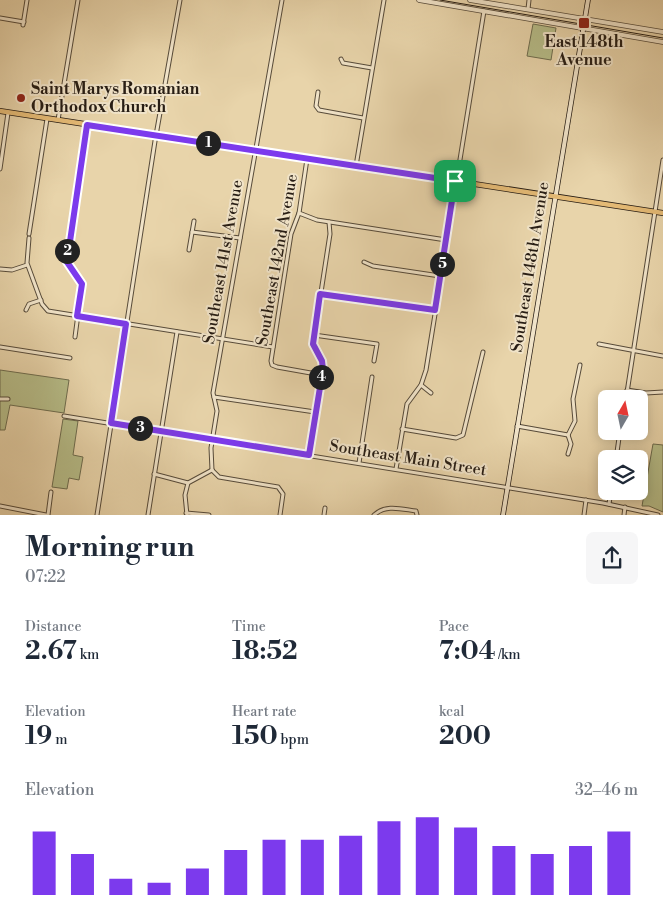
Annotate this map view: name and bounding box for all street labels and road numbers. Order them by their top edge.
street label: Southeast 142nd Avenue [252,172,302,348]
street label: Southeast 141st Avenue [199,178,247,346]
street label: Southeast 148th Avenue [507,181,553,353]
street label: Southeast Main Street [328,436,488,480]

